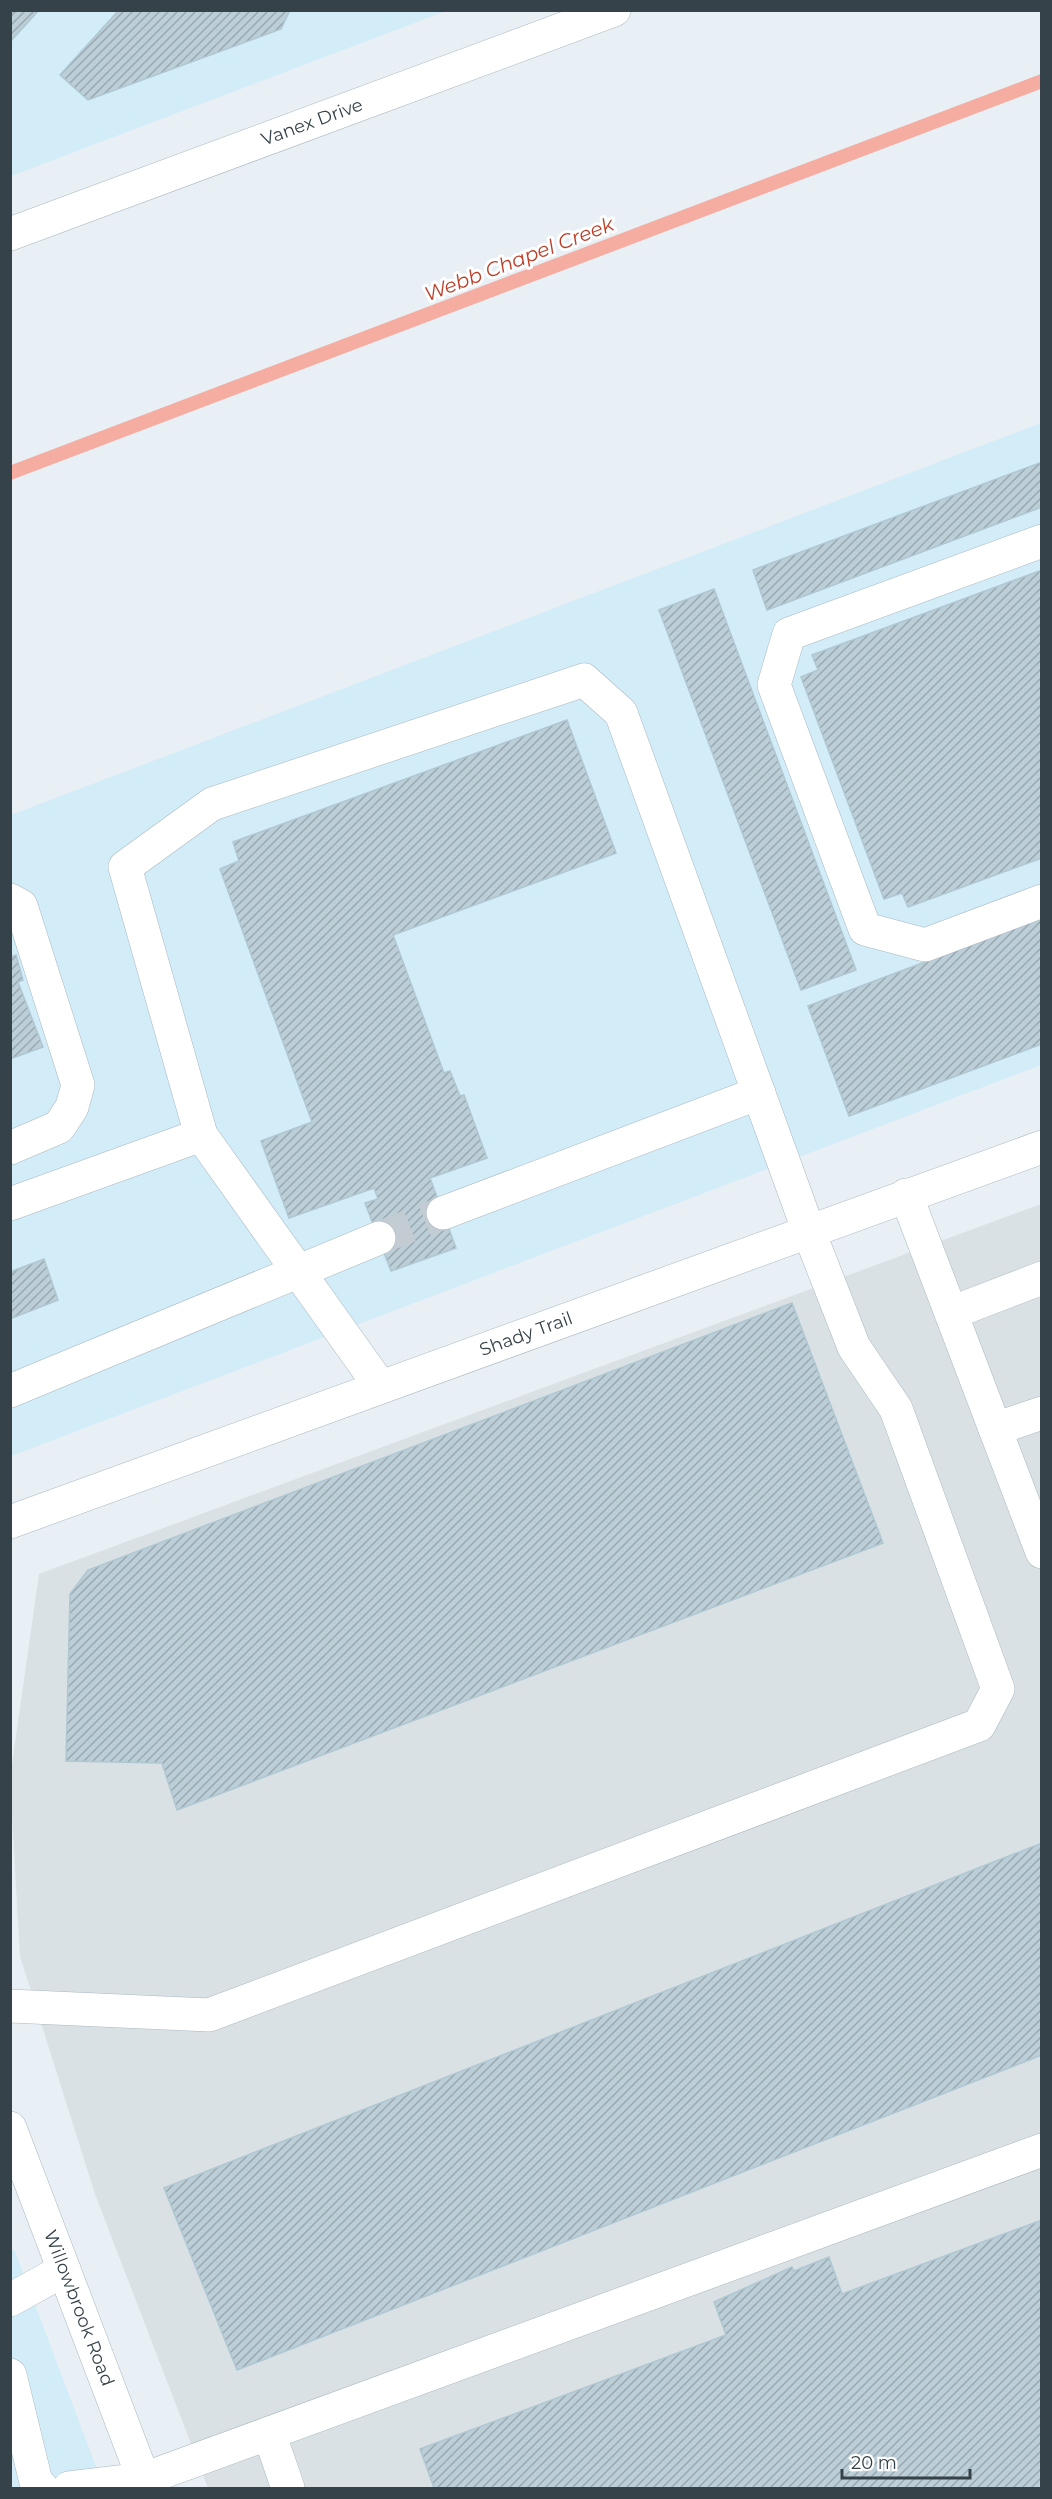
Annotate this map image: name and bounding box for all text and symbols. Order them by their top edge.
street label: Vanex Drive [258,93,366,151]
water label: Webb Chapel Creek [421,211,618,306]
street label: Shady Trail [477,1307,575,1361]
street label: Willowbrook Road [39,2227,119,2389]
scale bar [842,2442,970,2480]
text: 20 m [851,2452,897,2474]

